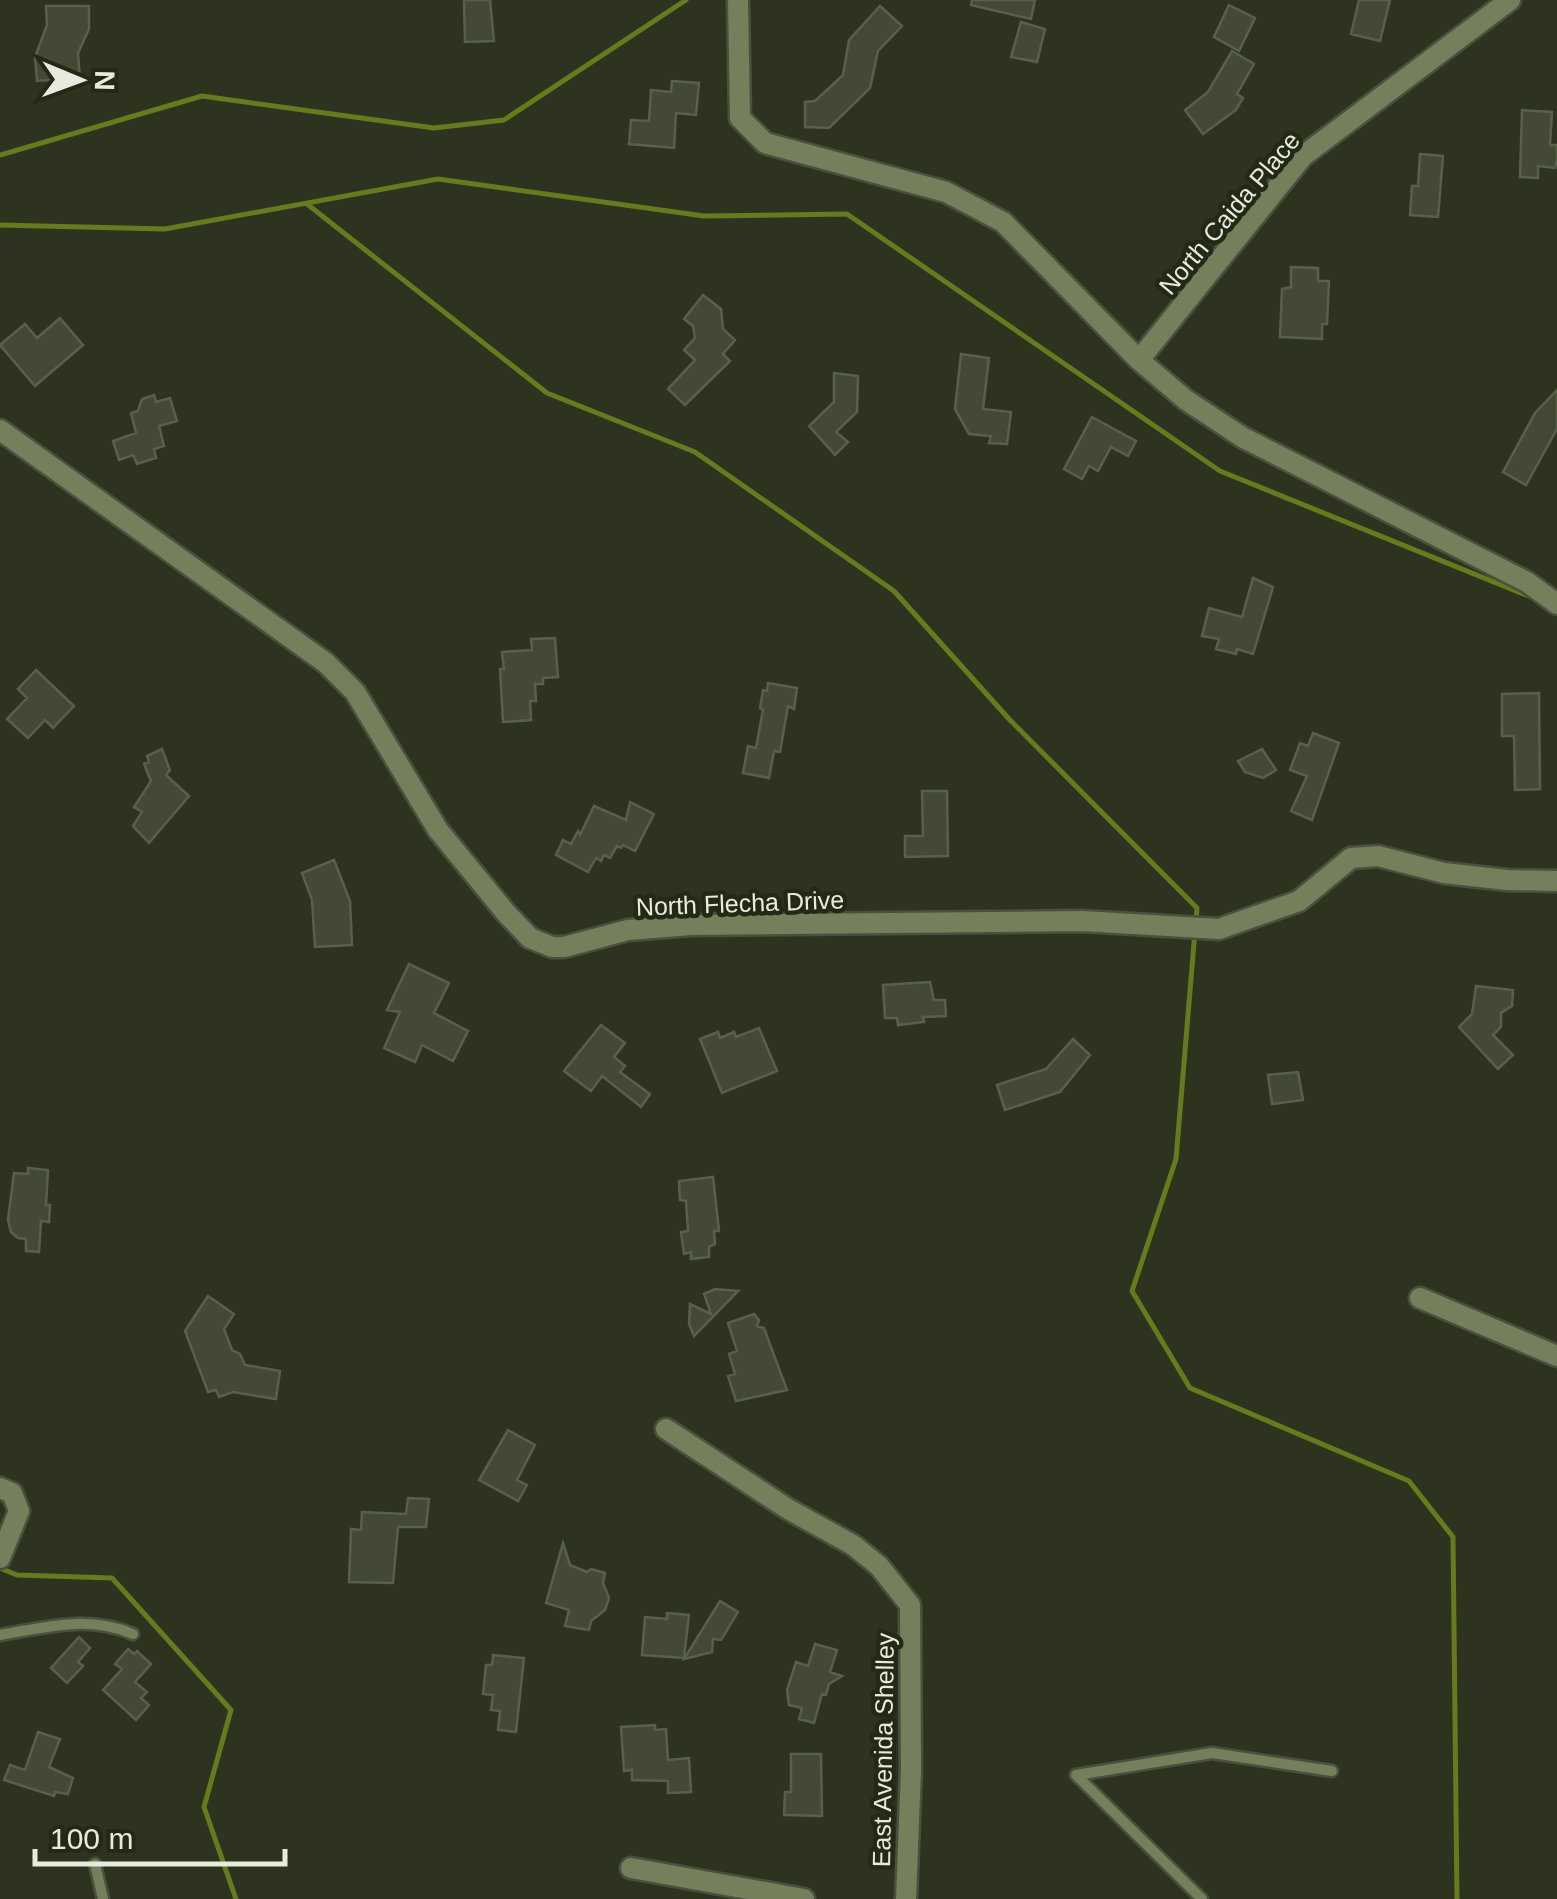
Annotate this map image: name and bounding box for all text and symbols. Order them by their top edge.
north arrow [30,30,130,130]
text: N [89,70,120,91]
street label: North Caida Place [1153,126,1305,300]
street label: North Flecha Drive [635,885,845,921]
street label: East Avenida Shelley [867,1632,899,1867]
scale bar [35,1804,285,1866]
text: 100 m [50,1822,133,1855]

